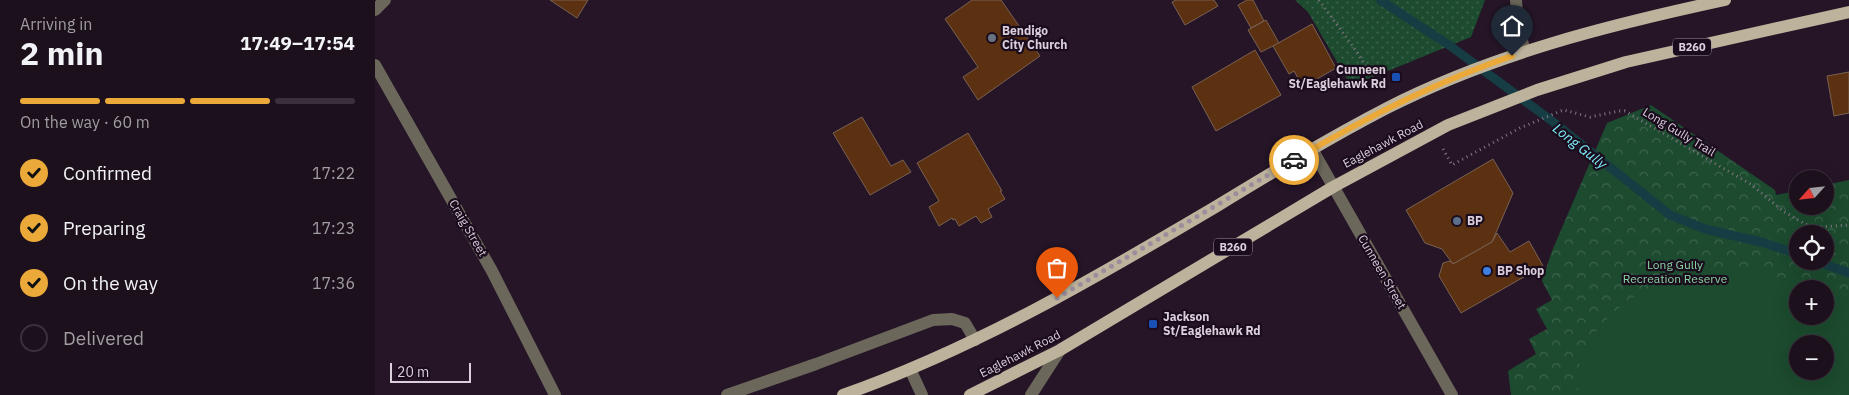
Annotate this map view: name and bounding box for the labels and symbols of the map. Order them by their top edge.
pin [1491,5,1533,56]
place label: Bendigo City Church [1002,23,1067,52]
marker: Bendigo City Church [986,32,998,44]
road number: B260 [1673,38,1711,56]
place label: Cunneen St/Eaglehawk Rd [1288,62,1386,91]
marker: Cunneen St/Eaglehawk Rd [1390,71,1402,83]
street label: Long Gully Trail [1640,104,1718,159]
street label: Eaglehawk Road [1340,116,1425,171]
water label: Long Gully [1549,119,1612,173]
courier [1269,135,1319,185]
north arrow [1789,170,1834,215]
street label: Craig Street [446,197,491,259]
place label: BP [1467,213,1483,228]
marker: BP [1451,215,1463,227]
street label: Cunneen Street [1355,232,1410,312]
road number: B260 [1214,238,1252,256]
pin [1036,247,1078,298]
park label: Long Gully Recreation Reserve [1623,257,1728,286]
place label: BP Shop [1497,263,1544,278]
marker: BP Shop [1481,265,1493,277]
place label: Jackson St/Eaglehawk Rd [1163,309,1261,338]
marker: Jackson St/Eaglehawk Rd [1147,318,1159,330]
street label: Eaglehawk Road [977,327,1063,380]
scale bar [390,360,471,383]

